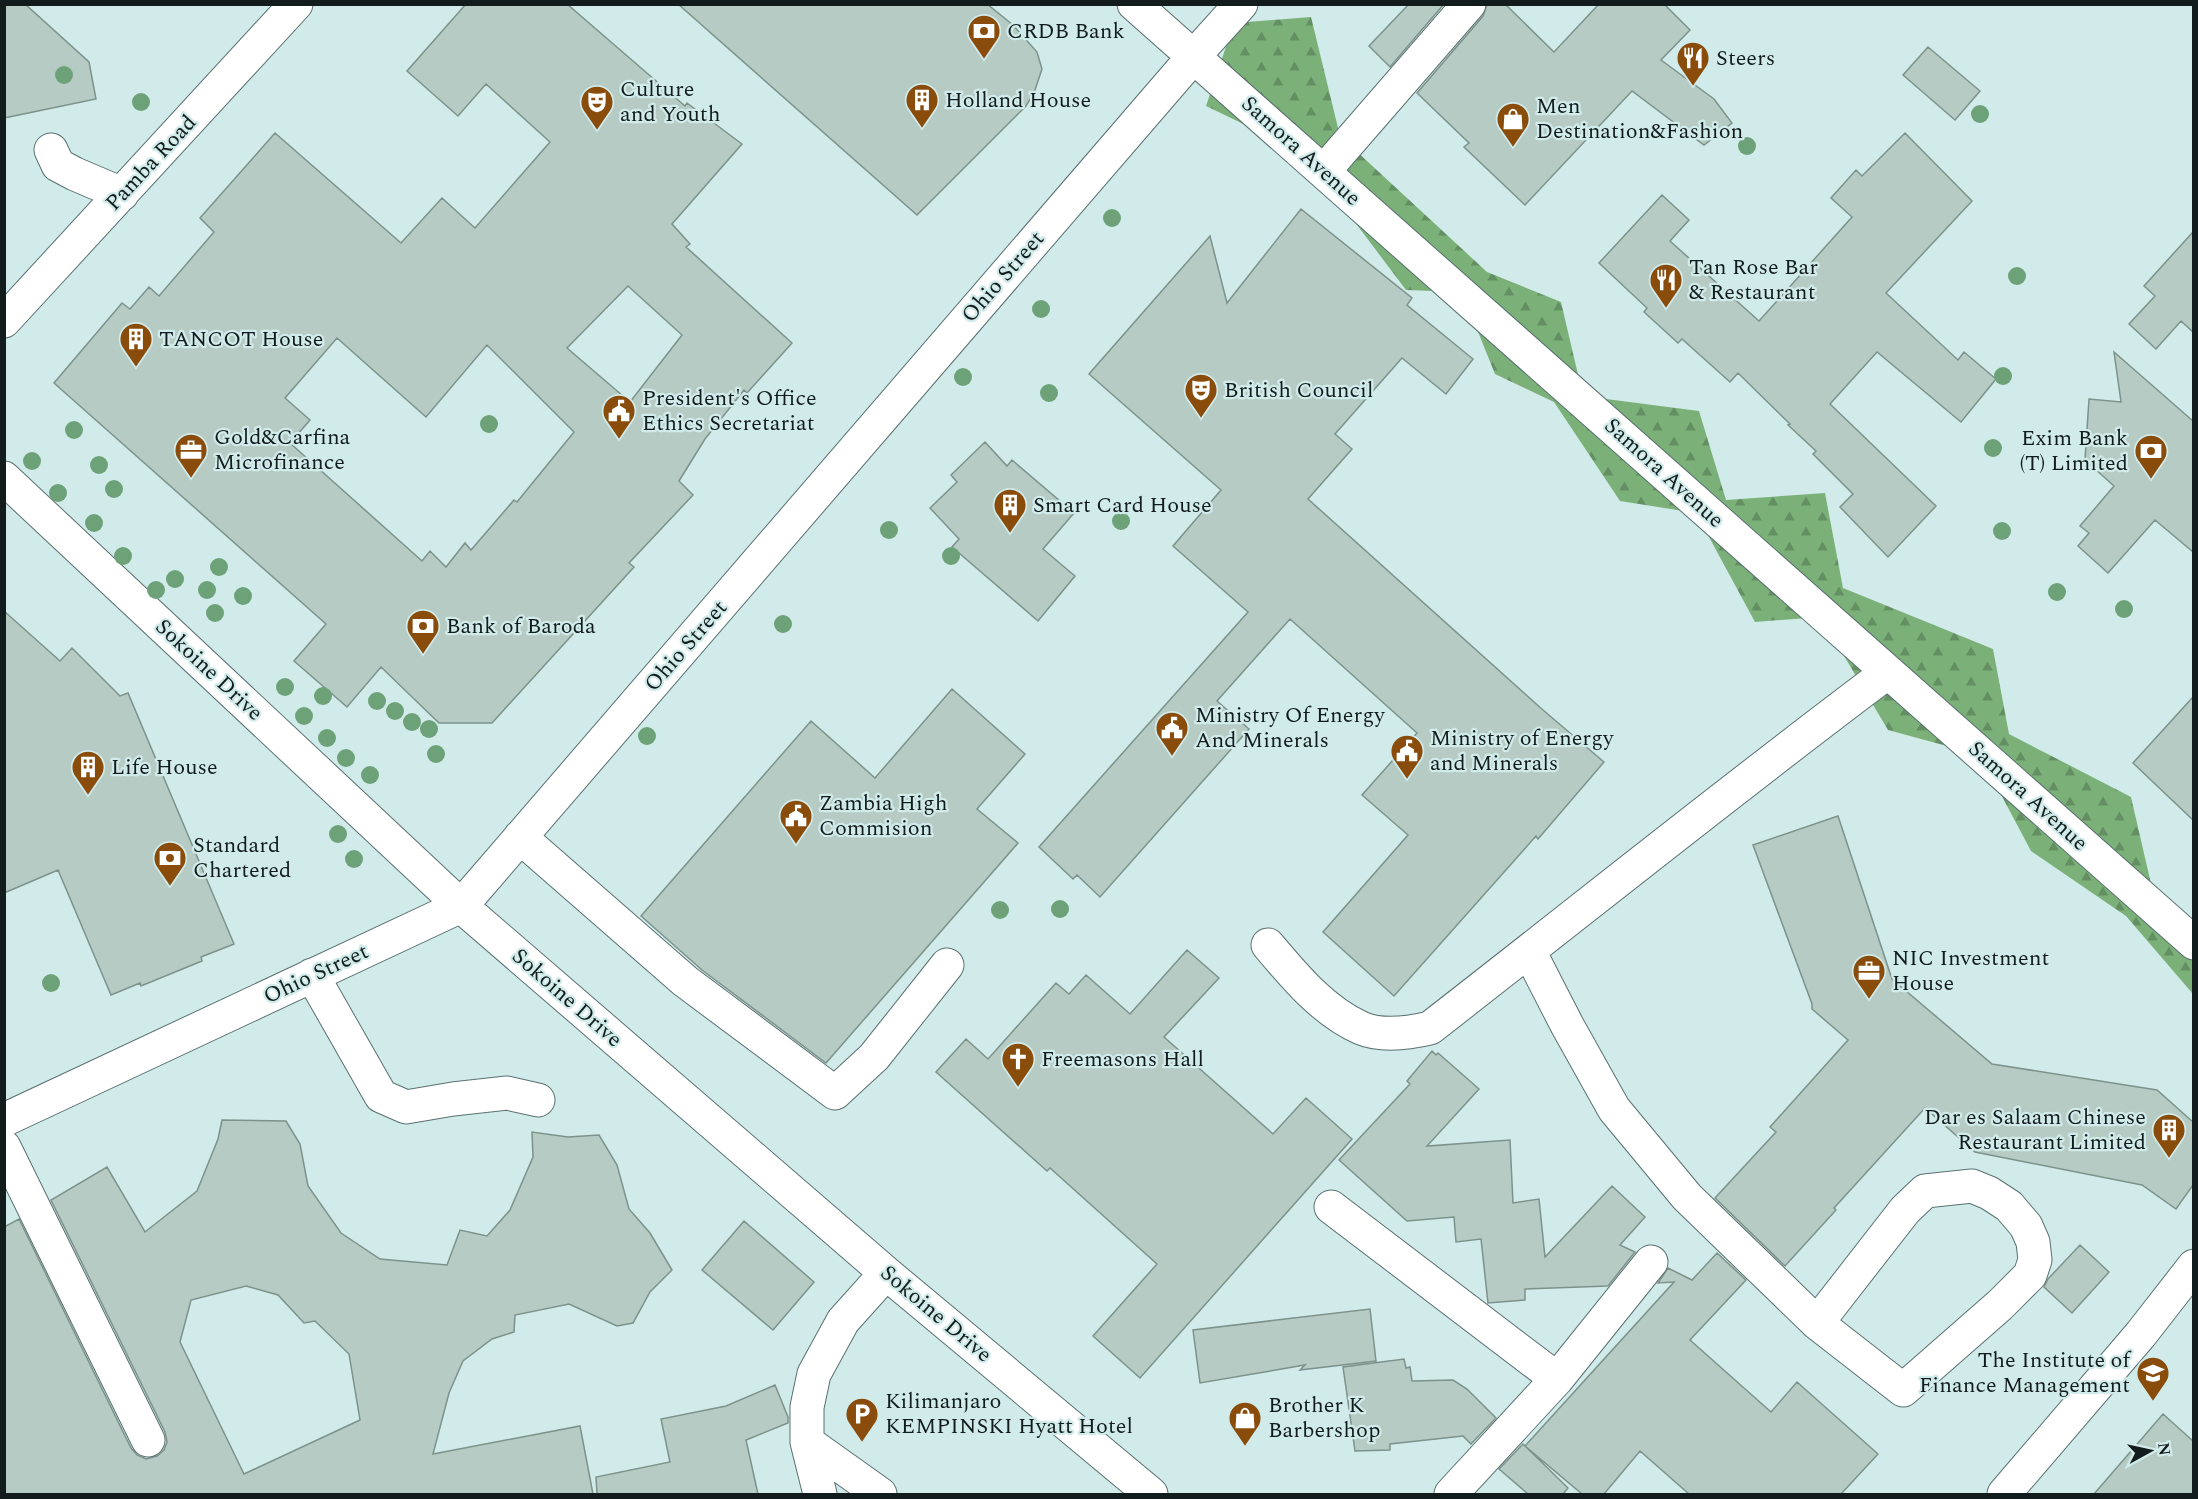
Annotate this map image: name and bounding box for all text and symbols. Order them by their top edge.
bank icon: CRDB Bank [966,13,1002,60]
place label: CRDB Bank [1007,15,1125,48]
restaurant icon: Steers [1675,40,1711,87]
place label: Steers [1716,42,1775,75]
place label: Culture and Youth [620,73,720,131]
building icon: Holland House [904,82,940,129]
theatre icon: Culture and Youth [579,84,615,131]
place label: Holland House [945,84,1091,117]
street label: Samora Avenue [1234,88,1368,214]
place label: Men Destination&Fashion [1536,90,1743,148]
shop icon: Men Destination&Fashion [1495,101,1531,148]
street label: Pamba Road [98,107,204,219]
street label: Ohio Street [954,224,1052,330]
place label: Tan Rose Bar & Restaurant [1689,251,1818,309]
restaurant icon: Tan Rose Bar & Restaurant [1648,262,1684,309]
building icon: TANCOT House [118,321,154,368]
place label: TANCOT House [159,323,324,356]
theatre icon: British Council [1183,372,1219,419]
place label: British Council [1224,374,1373,407]
place label: President's Office Ethics Secretariat [642,382,817,440]
public building icon: President's Office Ethics Secretariat [601,393,637,440]
street label: Samora Avenue [1597,410,1731,536]
place label: Gold&Carfina Microfinance [214,421,351,479]
place label: Exim Bank (T) Limited [2019,422,2128,480]
office icon: Gold&Carfina Microfinance [173,432,209,479]
bank icon: Exim Bank (T) Limited [2133,433,2169,480]
building icon: Smart Card House [992,487,1028,534]
place label: Smart Card House [1033,489,1212,522]
street label: Ohio Street [637,593,735,699]
bank icon: Bank of Baroda [405,608,441,655]
place label: Bank of Baroda [446,610,596,643]
street label: Sokoine Drive [147,611,271,729]
place label: Ministry Of Energy And Minerals [1195,699,1386,757]
public building icon: Ministry Of Energy And Minerals [1154,710,1190,757]
place label: Ministry of Energy and Minerals [1430,722,1615,780]
public building icon: Ministry of Energy and Minerals [1389,733,1425,780]
street label: Samora Avenue [1961,733,2095,859]
building icon: Life House [70,749,106,796]
place label: Life House [111,751,218,784]
place label: Zambia High Commision [819,787,947,845]
public building icon: Zambia High Commision [778,798,814,845]
place label: Standard Chartered [193,829,291,887]
bank icon: Standard Chartered [152,840,188,887]
street label: Ohio Street [258,935,374,1013]
street label: Sokoine Drive [504,940,630,1056]
place label: NIC Investment House [1892,942,2049,1000]
office icon: NIC Investment House [1851,953,1887,1000]
church icon: Freemasons Hall [1000,1041,1036,1088]
place label: Freemasons Hall [1041,1043,1204,1076]
place label: Dar es Salaam Chinese Restaurant Limited [1924,1101,2146,1159]
building icon: Dar es Salaam Chinese Restaurant Limited [2151,1112,2187,1159]
street label: Sokoine Drive [873,1257,999,1371]
place label: The Institute of Finance Management [1919,1344,2131,1402]
school or university icon: The Institute of Finance Management [2135,1355,2171,1402]
place label: Kilimanjaro KEMPINSKI Hyatt Hotel [885,1385,1133,1443]
place label: Brother K Barbershop [1268,1389,1380,1447]
parking icon: Kilimanjaro KEMPINSKI Hyatt Hotel [844,1396,880,1443]
shop icon: Brother K Barbershop [1227,1400,1263,1447]
north arrow [2120,1421,2180,1481]
text: N [2151,1441,2177,1457]

